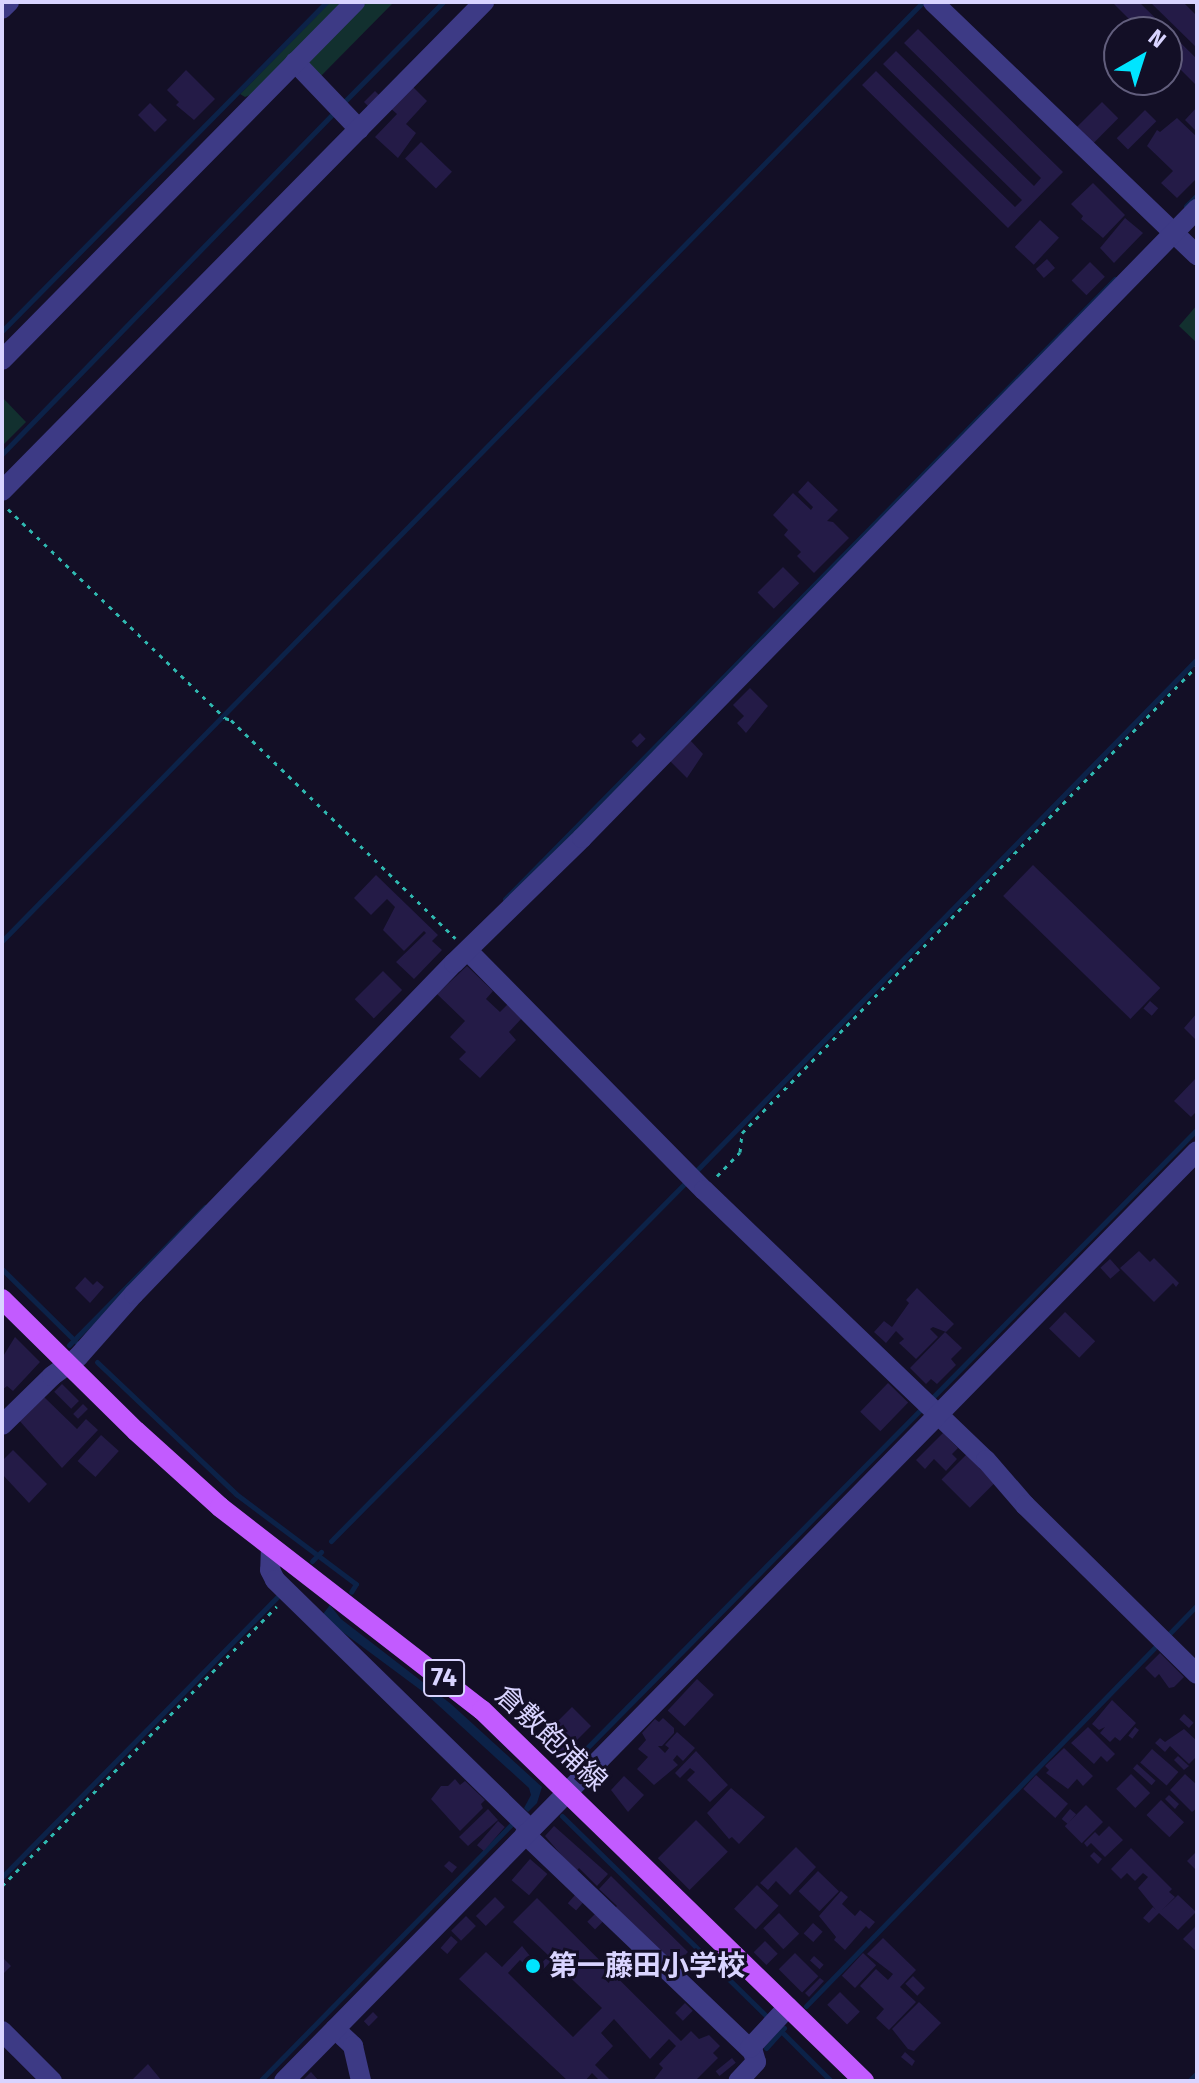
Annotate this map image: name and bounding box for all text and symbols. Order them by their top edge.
north arrow [1103,16,1183,96]
text: N [1143,23,1171,54]
road number: 74 [422,1656,466,1700]
street label: 倉敷飽浦線 [488,1678,614,1798]
place label: 第一藤田小学校 [549,1949,745,1983]
marker: 第一藤田小学校 [524,1957,542,1975]

